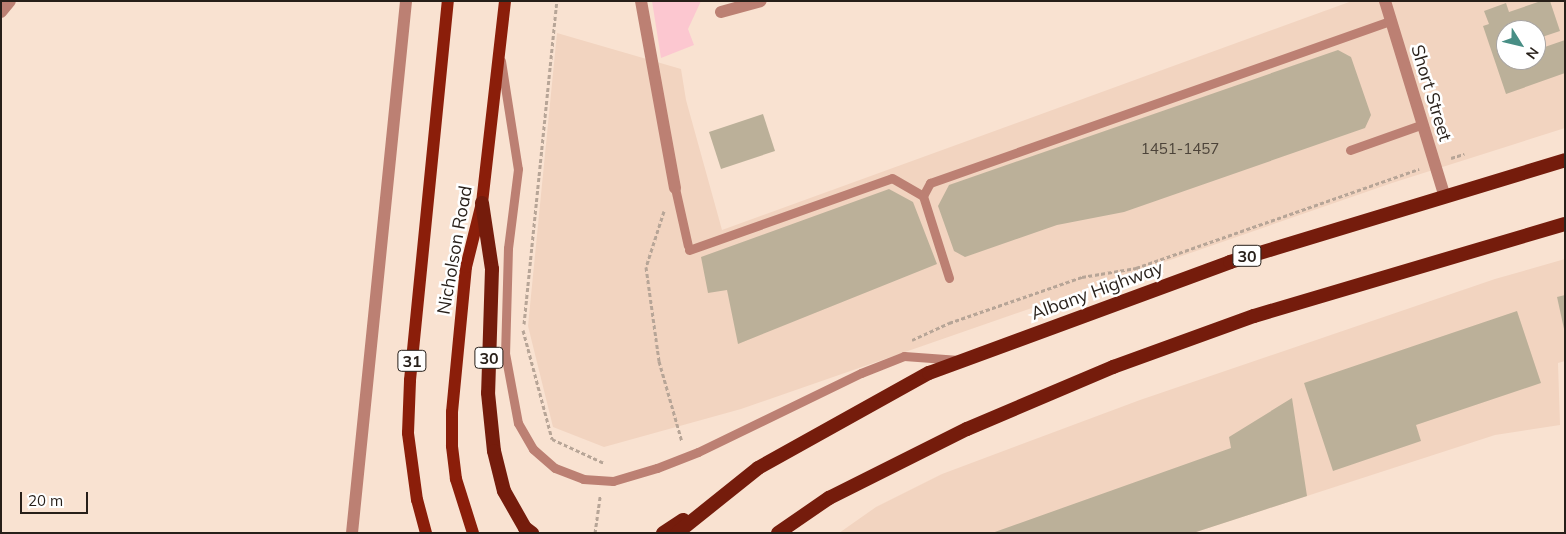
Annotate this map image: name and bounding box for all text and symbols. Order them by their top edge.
north arrow [1496,20,1546,70]
street label: Short Street [1406,42,1456,144]
text: N [1522,44,1543,63]
house number: 1451-1457 [1141,140,1219,158]
street label: Nicholson Road [433,184,477,316]
road number: 30 [1232,242,1262,270]
street label: Albany Highway [1028,257,1166,325]
road number: 30 [474,344,504,372]
road number: 31 [397,348,427,374]
scale bar [22,482,90,514]
text: 20 m [28,491,63,510]

